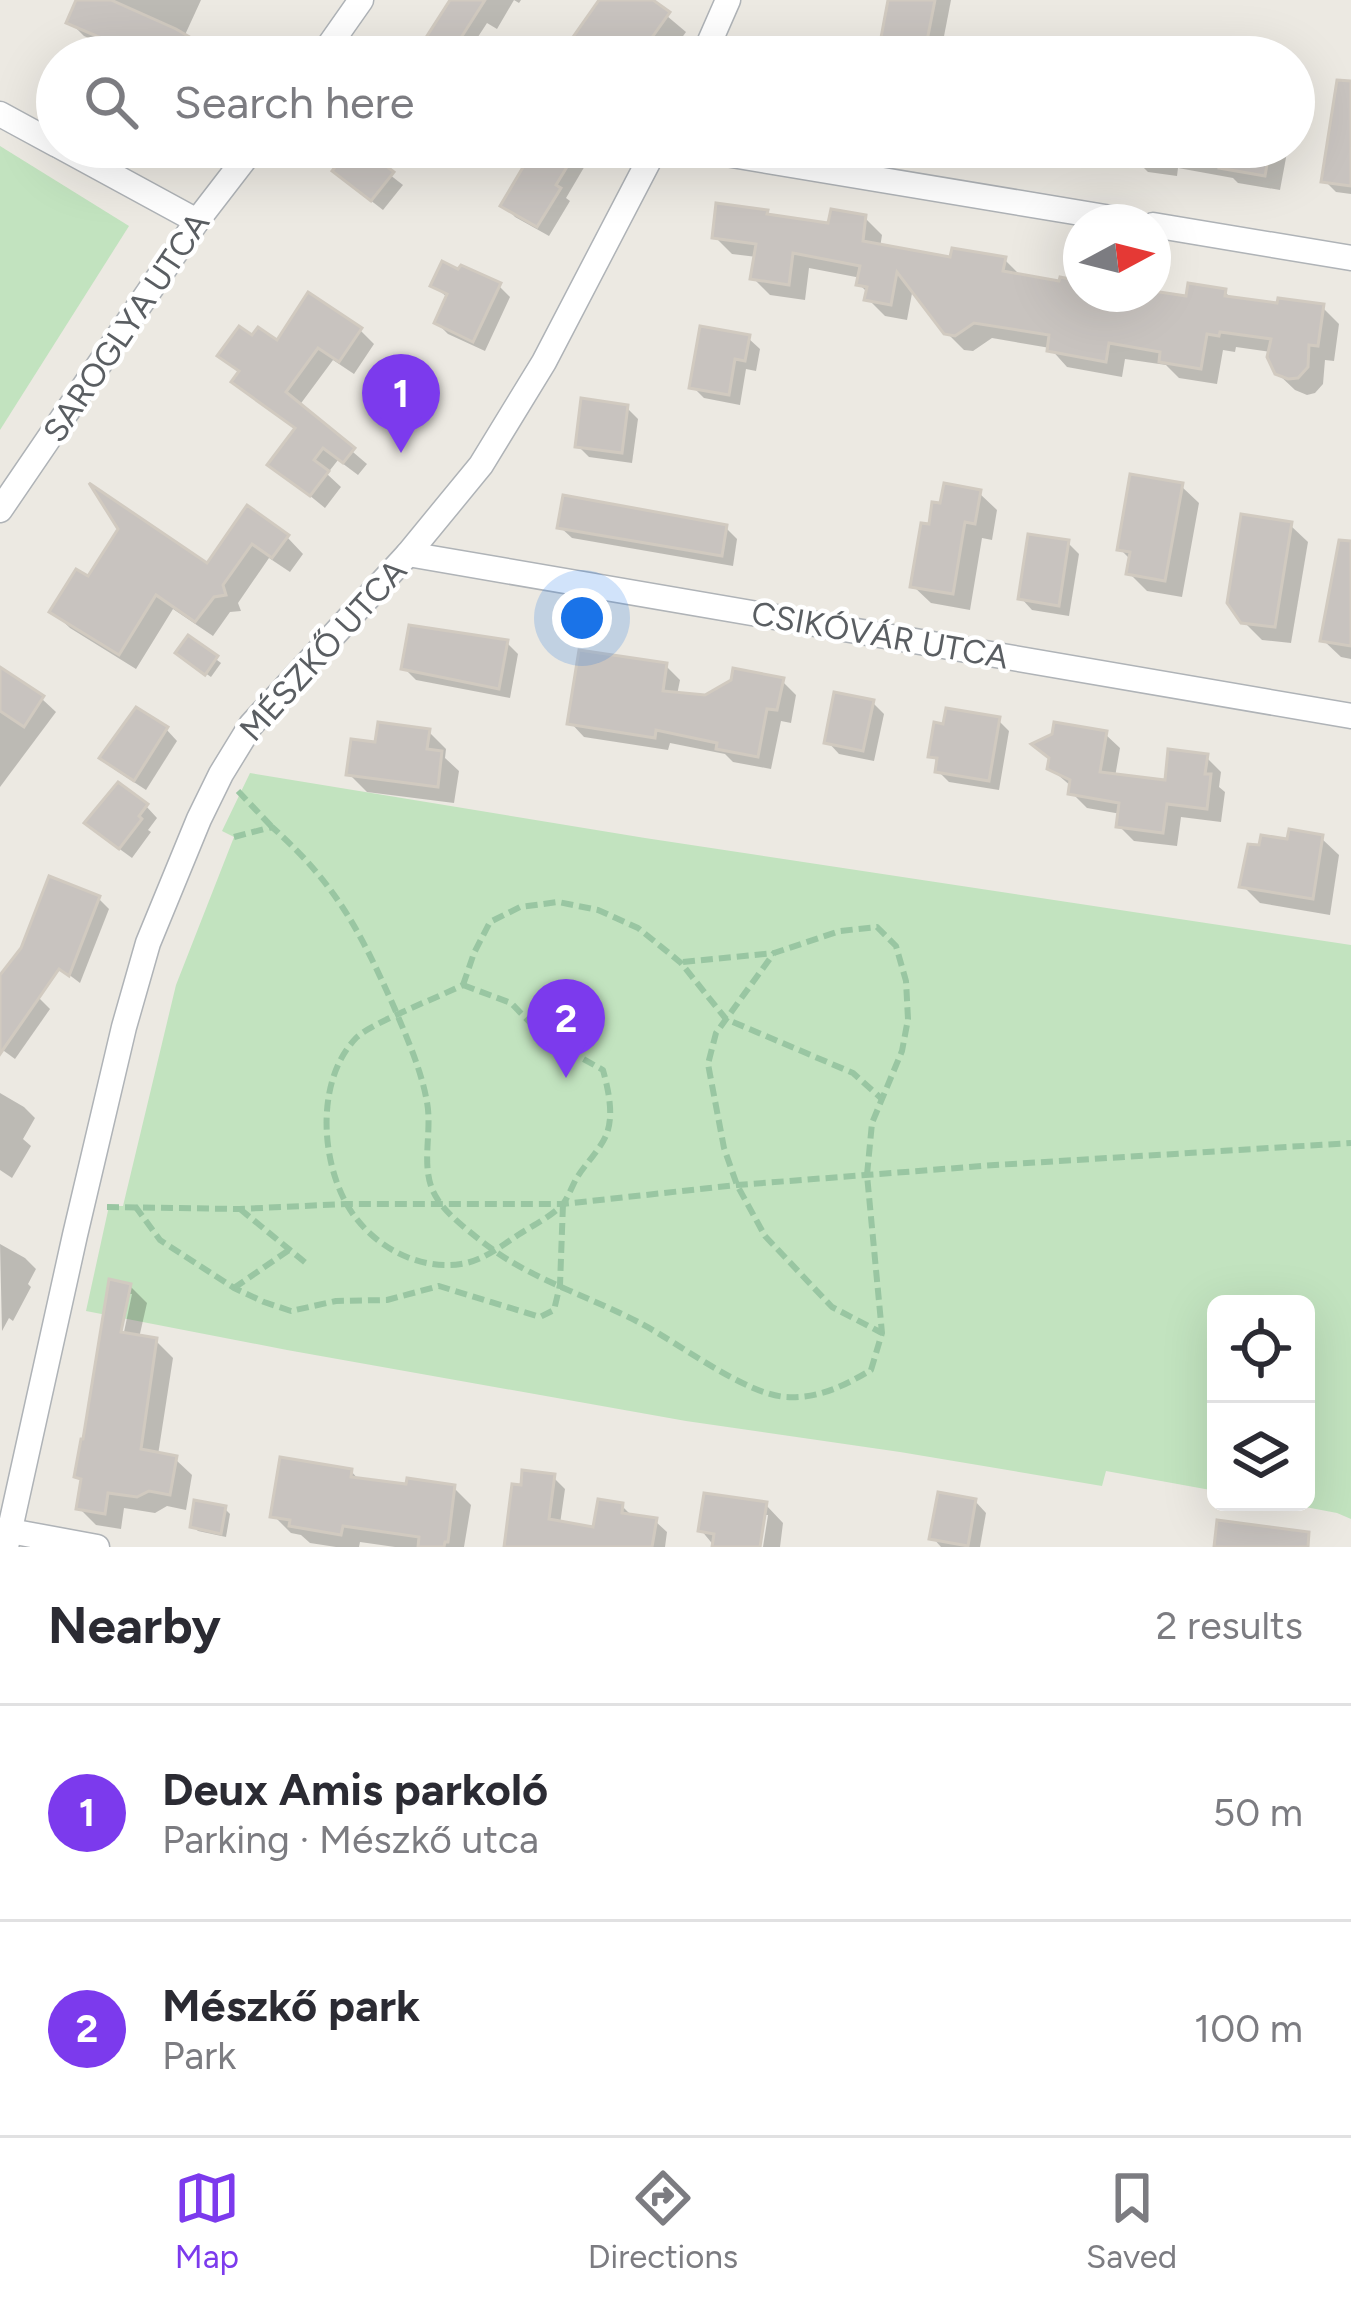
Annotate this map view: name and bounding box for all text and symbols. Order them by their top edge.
search box [36,36,1315,168]
icon: search [78,69,144,135]
text: Search here [174,75,414,129]
street label: SAROGLYA UTCA [35,204,218,449]
north arrow [1063,204,1171,312]
pin: 1 [362,354,440,453]
street label: MÉSZKŐ UTCA [232,551,415,749]
your location [552,588,612,648]
street label: CSIKÓVÁR UTCA [749,593,1012,677]
pin: 2 [527,979,605,1078]
map controls [1207,1295,1315,1511]
button: locate [1207,1295,1315,1403]
button: layers [1207,1403,1315,1511]
text: Nearby [48,1595,221,1656]
text: 2 results [1156,1602,1303,1649]
text: Deux Amis parkoló [162,1762,548,1816]
text: 1 [79,1789,95,1836]
text: 50 m [1213,1789,1303,1836]
text: Parking · Mészkő utca [162,1816,539,1863]
text: Mészkő park [162,1978,420,2032]
text: 2 [76,2005,98,2052]
text: 100 m [1194,2005,1303,2052]
text: Park [162,2032,236,2079]
tab: Map [174,2165,240,2276]
tab: Directions [588,2165,738,2276]
tab: Saved [1086,2165,1177,2276]

